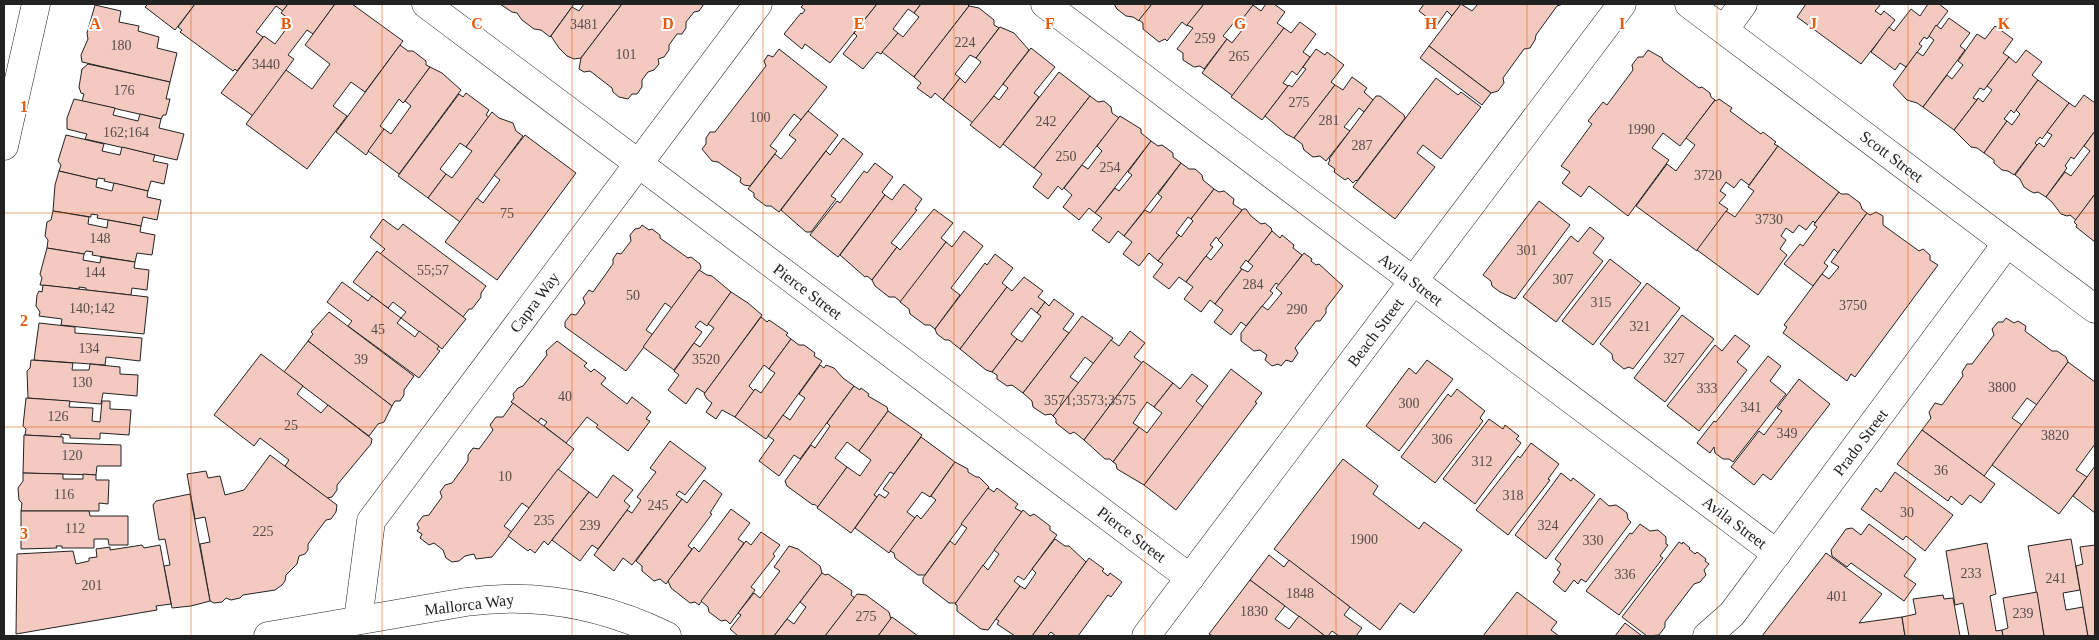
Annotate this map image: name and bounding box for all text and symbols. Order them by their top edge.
text: A [89,15,101,32]
text: B [281,15,292,32]
text: C [471,15,483,32]
text: D [662,15,674,32]
text: E [854,15,864,32]
text: F [1045,15,1055,32]
text: G [1234,15,1247,32]
text: H [1425,15,1438,32]
text: I [1619,15,1625,32]
text: J [1809,15,1817,32]
text: K [1998,15,2011,32]
house number: 3481 [570,17,598,32]
house number: 259 [1195,31,1216,46]
house number: 224 [955,35,976,50]
house number: 180 [111,38,132,53]
house number: 101 [616,47,637,62]
house number: 265 [1229,49,1250,64]
house number: 3440 [252,57,280,72]
house number: 176 [114,83,135,98]
house number: 275 [1289,95,1310,110]
text: 1 [20,98,28,115]
house number: 100 [750,110,771,125]
house number: 281 [1319,113,1340,128]
house number: 242 [1036,114,1057,129]
house number: 1990 [1627,122,1655,137]
house number: 162;164 [103,125,149,140]
street label: Scott Street [1857,127,1927,186]
house number: 287 [1352,138,1373,153]
house number: 250 [1056,149,1077,164]
house number: 254 [1100,160,1121,175]
house number: 3720 [1694,168,1722,183]
house number: 75 [500,206,514,221]
house number: 3730 [1755,212,1783,227]
house number: 148 [90,231,111,246]
house number: 301 [1517,243,1538,258]
street label: Avila Street [1375,250,1446,309]
street label: Pierce Street [770,260,846,323]
house number: 55;57 [417,263,449,278]
house number: 144 [85,265,106,280]
street label: Capra Way [506,269,563,336]
house number: 307 [1553,272,1574,287]
house number: 284 [1243,277,1264,292]
house number: 50 [626,288,640,303]
street label: Beach Street [1344,294,1407,370]
house number: 315 [1591,295,1612,310]
house number: 3750 [1839,298,1867,313]
house number: 140;142 [69,301,115,316]
house number: 290 [1287,302,1308,317]
text: 2 [20,312,28,329]
house number: 321 [1630,319,1651,334]
house number: 45 [371,322,385,337]
house number: 134 [79,341,100,356]
house number: 327 [1664,351,1685,366]
house number: 39 [354,352,368,367]
house number: 3520 [692,352,720,367]
house number: 130 [72,375,93,390]
house number: 3800 [1988,380,2016,395]
house number: 333 [1697,381,1718,396]
house number: 40 [558,389,572,404]
house number: 3571;3573;3575 [1044,393,1136,408]
house number: 300 [1399,396,1420,411]
house number: 341 [1741,400,1762,415]
street label: Prado Street [1830,405,1891,479]
house number: 126 [48,409,69,424]
house number: 25 [284,418,298,433]
house number: 349 [1777,426,1798,441]
house number: 3820 [2041,428,2069,443]
house number: 306 [1432,432,1453,447]
house number: 120 [62,448,83,463]
house number: 312 [1472,454,1493,469]
house number: 36 [1934,463,1948,478]
house number: 10 [498,469,512,484]
house number: 116 [54,487,74,502]
house number: 318 [1503,488,1524,503]
street label: Avila Street [1699,493,1770,552]
house number: 245 [648,498,669,513]
street label: Pierce Street [1094,503,1170,566]
house number: 30 [1900,505,1914,520]
house number: 235 [534,513,555,528]
house number: 239 [580,518,601,533]
house number: 324 [1538,518,1559,533]
house number: 112 [65,521,85,536]
house number: 225 [253,524,274,539]
text: 3 [20,525,28,542]
house number: 1900 [1350,532,1378,547]
house number: 330 [1583,533,1604,548]
house number: 233 [1961,566,1982,581]
house number: 336 [1615,567,1636,582]
house number: 241 [2046,571,2067,586]
house number: 201 [82,578,103,593]
house number: 1848 [1286,586,1314,601]
house number: 401 [1827,589,1848,604]
street label: Mallorca Way [423,591,515,619]
house number: 1830 [1240,604,1268,619]
house number: 239 [2013,606,2034,621]
house number: 275 [856,609,877,624]

